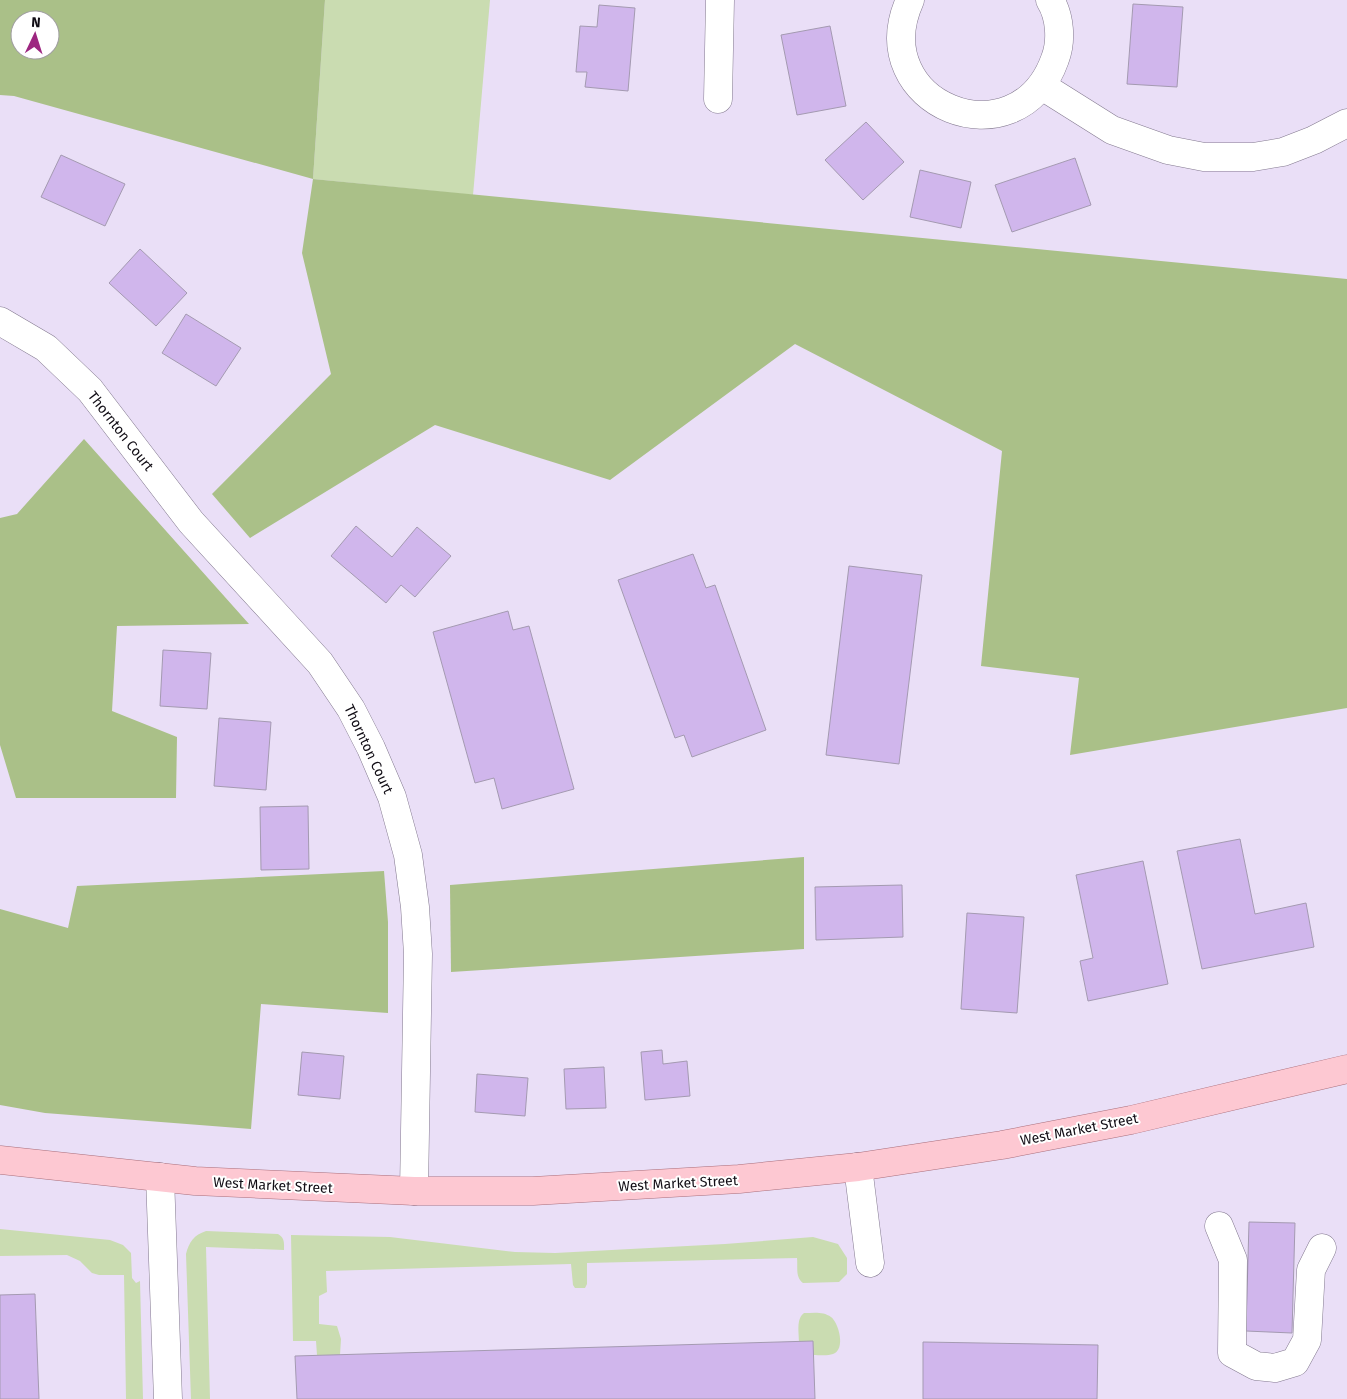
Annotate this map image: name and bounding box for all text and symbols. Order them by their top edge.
north arrow [10,10,60,60]
text: N [31,14,41,31]
street label: Thornton Court [84,388,158,475]
street label: Thornton Court [340,702,397,797]
street label: West Market Street [1019,1110,1140,1149]
street label: West Market Street [618,1172,739,1195]
street label: West Market Street [213,1174,334,1197]

